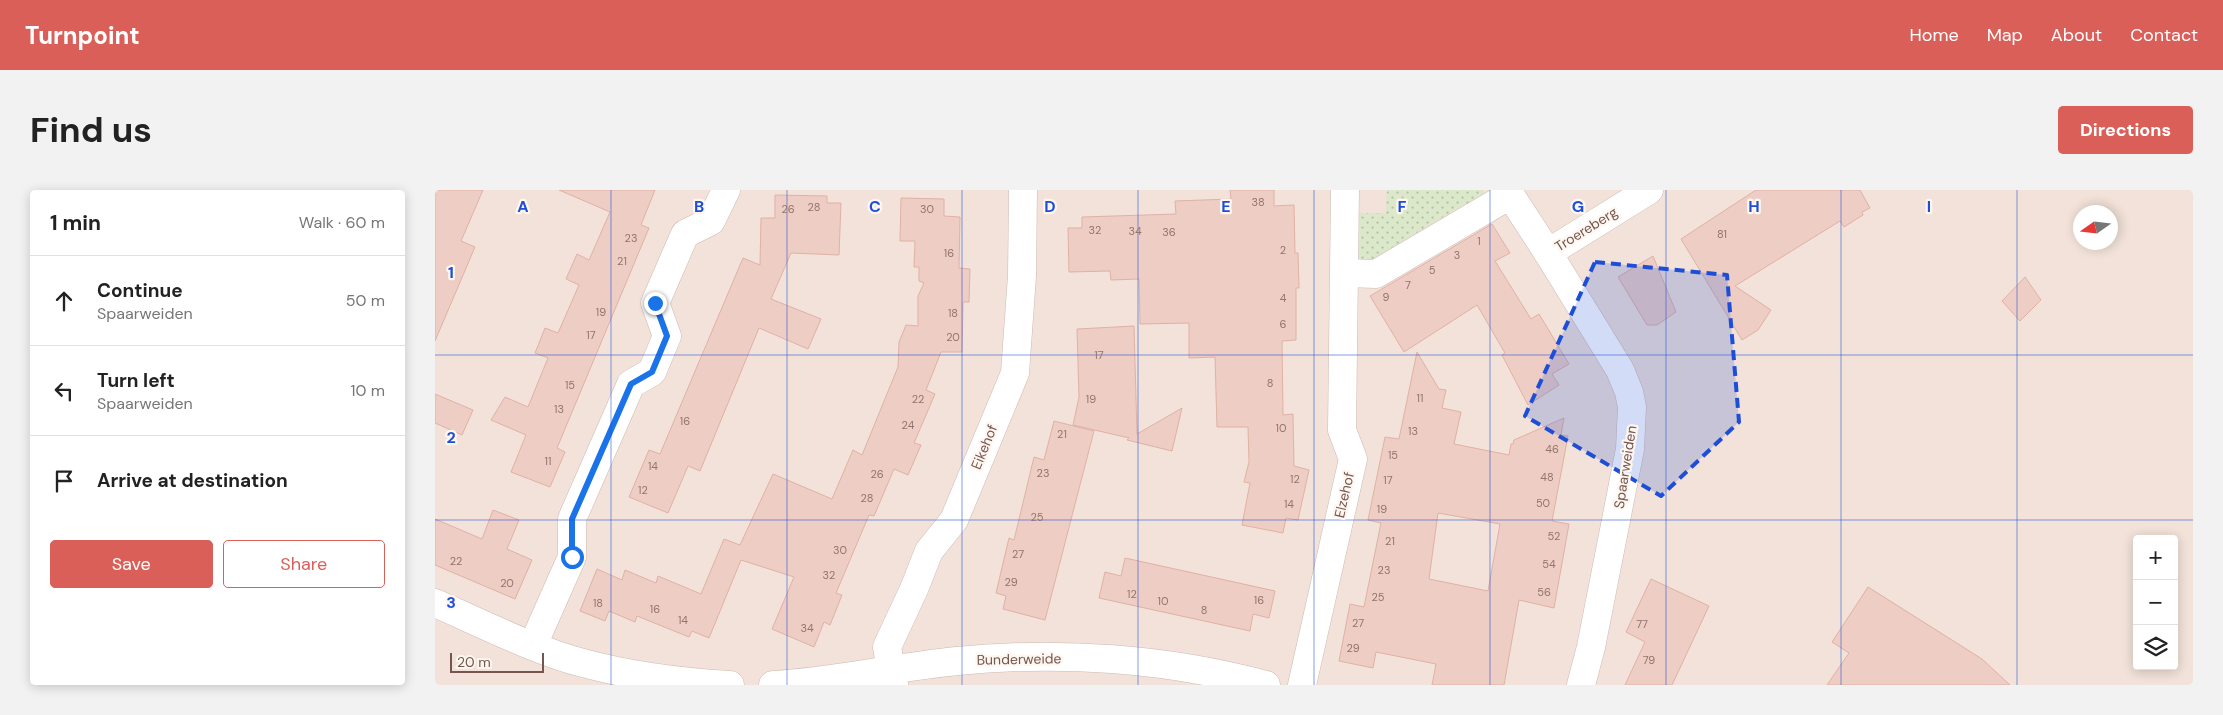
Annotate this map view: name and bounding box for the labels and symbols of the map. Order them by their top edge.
house number: 38 [1251,195,1265,209]
text: A [517,196,529,217]
text: B [694,196,704,217]
text: C [869,196,881,217]
text: D [1044,196,1056,217]
text: E [1221,196,1231,217]
text: F [1398,196,1407,217]
text: G [1572,196,1584,217]
text: H [1748,196,1760,217]
text: I [1927,196,1931,217]
house number: 28 [808,200,820,214]
house number: 26 [781,202,795,216]
house number: 30 [920,202,934,216]
street label: Troereberg [1551,203,1621,255]
north arrow [2073,205,2118,250]
house number: 32 [1089,223,1101,237]
house number: 34 [1128,224,1142,238]
house number: 36 [1162,225,1176,239]
house number: 81 [1717,227,1727,241]
house number: 23 [625,231,637,245]
house number: 1 [1477,234,1481,248]
house number: 2 [1280,243,1286,257]
house number: 16 [944,246,954,260]
house number: 3 [1454,248,1460,262]
house number: 21 [617,254,627,268]
text: 1 [448,262,454,283]
house number: 5 [1429,263,1436,277]
house number: 7 [1405,278,1411,292]
house number: 9 [1383,290,1390,304]
house number: 4 [1280,291,1287,305]
route end [644,292,667,315]
house number: 19 [596,305,606,319]
house number: 18 [948,306,958,320]
house number: 6 [1280,317,1287,331]
house number: 17 [586,328,596,342]
house number: 20 [946,330,960,344]
house number: 17 [1094,348,1104,362]
house number: 8 [1267,376,1273,390]
house number: 15 [565,378,575,392]
house number: 11 [1417,391,1423,405]
house number: 22 [912,392,924,406]
house number: 19 [1086,392,1096,406]
house number: 13 [554,402,564,416]
house number: 16 [680,414,690,428]
house number: 24 [902,418,915,432]
house number: 10 [1276,421,1286,435]
street label: Eikehof [967,422,1001,472]
house number: 13 [1408,424,1418,438]
street label: Spaarweiden [1610,424,1640,510]
text: 2 [446,427,456,448]
house number: 21 [1057,427,1067,441]
house number: 46 [1545,442,1559,456]
house number: 15 [1388,448,1398,462]
house number: 11 [545,454,551,468]
house number: 14 [648,459,658,473]
house number: 23 [1037,466,1049,480]
house number: 26 [870,467,884,481]
street label: Elzehof [1330,470,1358,520]
house number: 48 [1540,470,1554,484]
house number: 12 [1290,472,1300,486]
house number: 17 [1383,473,1393,487]
house number: 12 [638,483,648,497]
house number: 28 [861,491,873,505]
house number: 50 [1536,496,1550,510]
house number: 14 [1284,497,1294,511]
house number: 19 [1377,502,1387,516]
house number: 25 [1030,510,1044,524]
house number: 52 [1548,529,1560,543]
house number: 21 [1385,534,1395,548]
house number: 30 [833,543,847,557]
route start [561,546,584,569]
house number: 27 [1012,547,1024,561]
house number: 22 [450,554,462,568]
house number: 54 [1542,557,1556,571]
house number: 23 [1378,563,1390,577]
house number: 32 [823,568,835,582]
house number: 29 [1004,575,1018,589]
house number: 20 [500,576,514,590]
house number: 56 [1537,585,1551,599]
house number: 12 [1127,587,1137,601]
house number: 25 [1371,590,1385,604]
text: 3 [446,592,456,613]
house number: 16 [1254,593,1264,607]
house number: 10 [1158,594,1168,608]
house number: 18 [593,596,603,610]
house number: 16 [650,602,660,616]
house number: 8 [1201,603,1207,617]
house number: 14 [678,613,688,627]
house number: 27 [1352,616,1364,630]
house number: 77 [1636,617,1648,631]
house number: 34 [800,621,814,635]
house number: 29 [1346,641,1360,655]
street label: Bunderweide [976,649,1062,669]
scale bar [450,650,544,673]
house number: 79 [1643,653,1655,667]

